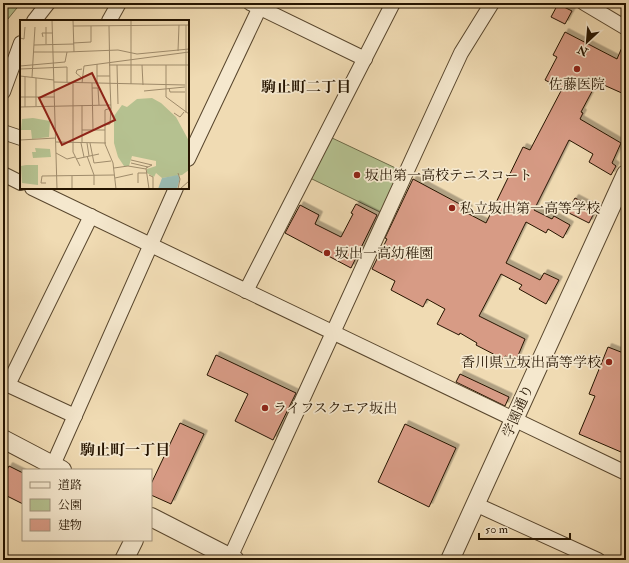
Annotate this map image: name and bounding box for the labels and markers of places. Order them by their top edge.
marker: 佐藤医院 [572,64,582,74]
place label: 佐藤医院 [549,76,605,93]
place label: 坂出第一高校テニスコート [365,167,532,184]
marker: 坂出第一高校テニスコート [352,170,362,180]
place label: 私立坂出第一高等学校 [460,200,600,217]
marker: 私立坂出第一高等学校 [447,203,457,213]
place label: 坂出一高幼稚園 [335,245,433,262]
marker: 坂出一高幼稚園 [322,248,332,258]
place label: 香川県立坂出高等学校 [461,354,601,371]
marker: 香川県立坂出高等学校 [604,357,614,367]
place label: ライフスクエア坂出 [273,400,397,417]
marker: ライフスクエア坂出 [260,403,270,413]

